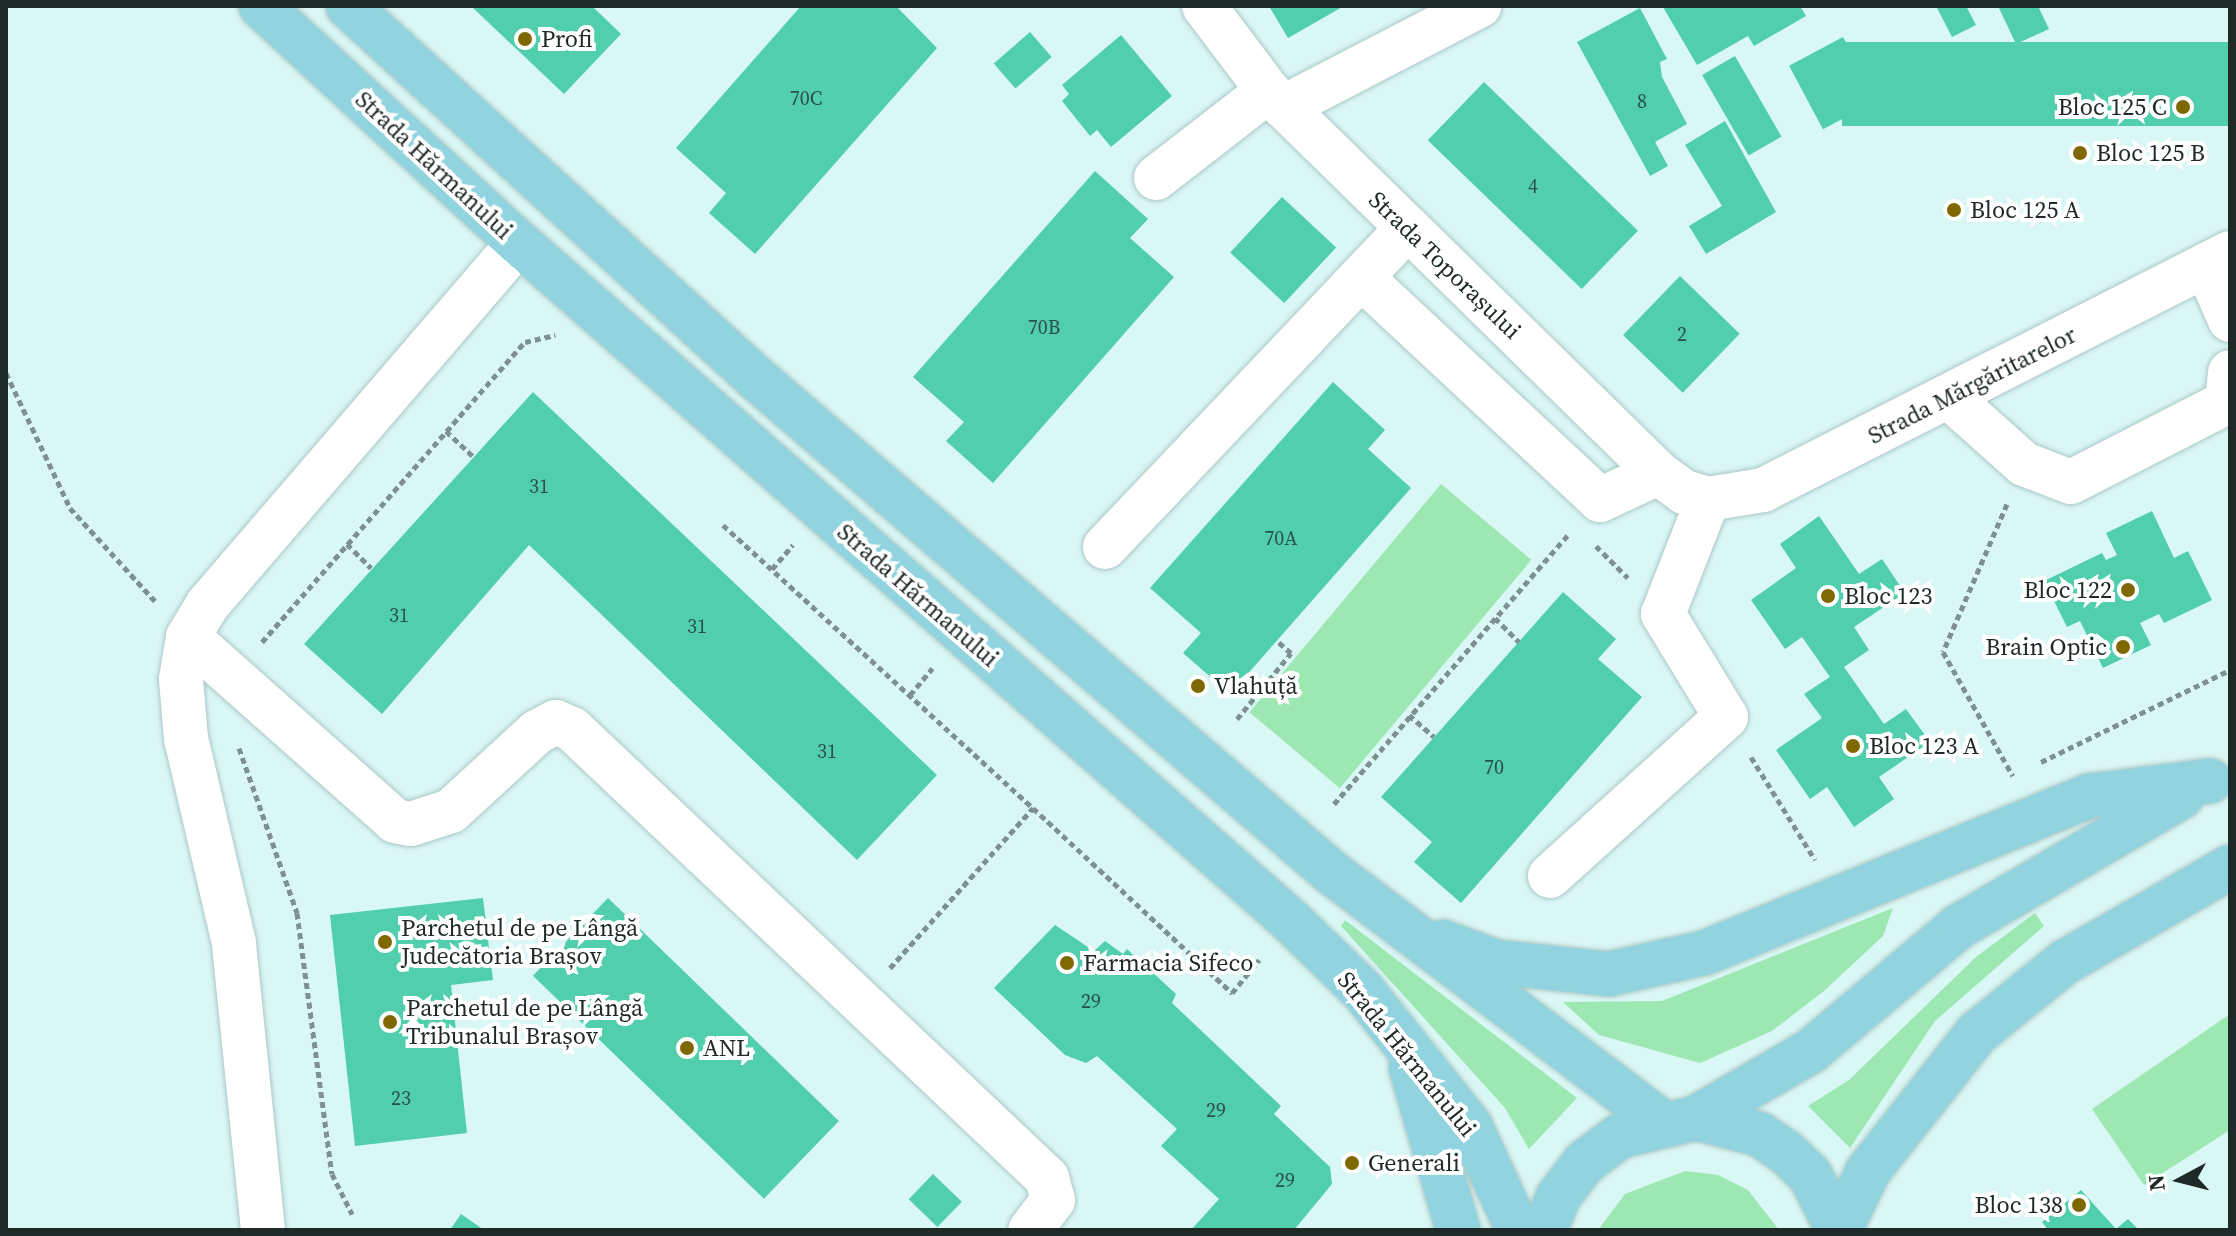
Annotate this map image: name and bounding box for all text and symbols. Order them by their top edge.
place label: Profi [541,25,593,53]
marker: Profi [516,30,534,48]
street label: Strada Hărmanului [350,85,518,245]
house number: 70C [790,86,822,110]
house number: 8 [1637,89,1647,113]
place label: Bloc 125 C [2058,93,2167,121]
marker: Bloc 125 C [2174,98,2192,116]
place label: Bloc 125 B [2096,139,2205,167]
marker: Bloc 125 B [2071,144,2089,162]
house number: 4 [1528,174,1538,198]
street label: Strada Toporașului [1363,185,1527,345]
place label: Bloc 125 A [1970,196,2080,224]
marker: Bloc 125 A [1945,201,1963,219]
house number: 70B [1028,315,1060,339]
street label: Strada Mărgăritarelor [1863,320,2081,450]
house number: 2 [1677,322,1687,346]
house number: 31 [529,474,549,498]
street label: Strada Hărmanului [832,517,1004,673]
house number: 70A [1264,526,1298,550]
place label: Bloc 122 [2024,576,2112,604]
marker: Bloc 122 [2119,581,2137,599]
place label: Bloc 123 [1844,582,1932,610]
marker: Bloc 123 [1819,587,1837,605]
house number: 31 [389,603,409,627]
house number: 31 [687,614,707,638]
place label: Brain Optic [1985,633,2107,661]
marker: Brain Optic [2114,638,2132,656]
place label: Vlahuță [1214,672,1298,700]
marker: Vlahuță [1189,677,1207,695]
place label: Bloc 123 A [1869,732,1979,760]
marker: Bloc 123 A [1844,737,1862,755]
house number: 31 [817,739,837,763]
house number: 70 [1484,755,1504,779]
place label: Parchetul de pe Lângă Judecătoria Brașov [401,914,638,970]
marker: Parchetul de pe Lângă Judecătoria Brașov [376,933,394,951]
place label: Farmacia Sifeco [1083,949,1253,977]
marker: Farmacia Sifeco [1058,954,1076,972]
street label: Strada Hărmanului [1332,966,1482,1142]
house number: 29 [1081,989,1101,1013]
place label: Parchetul de pe Lângă Tribunalul Brașov [406,994,643,1050]
marker: Parchetul de pe Lângă Tribunalul Brașov [381,1013,399,1031]
place label: ANL [703,1034,750,1062]
marker: ANL [678,1039,696,1057]
house number: 23 [391,1086,411,1110]
house number: 29 [1206,1098,1226,1122]
north arrow [2140,1140,2220,1220]
place label: Generali [1368,1149,1460,1177]
marker: Generali [1343,1154,1361,1172]
house number: 29 [1275,1168,1295,1192]
text: N [2140,1173,2172,1193]
place label: Bloc 138 [1975,1191,2063,1219]
marker: Bloc 138 [2070,1196,2088,1214]

